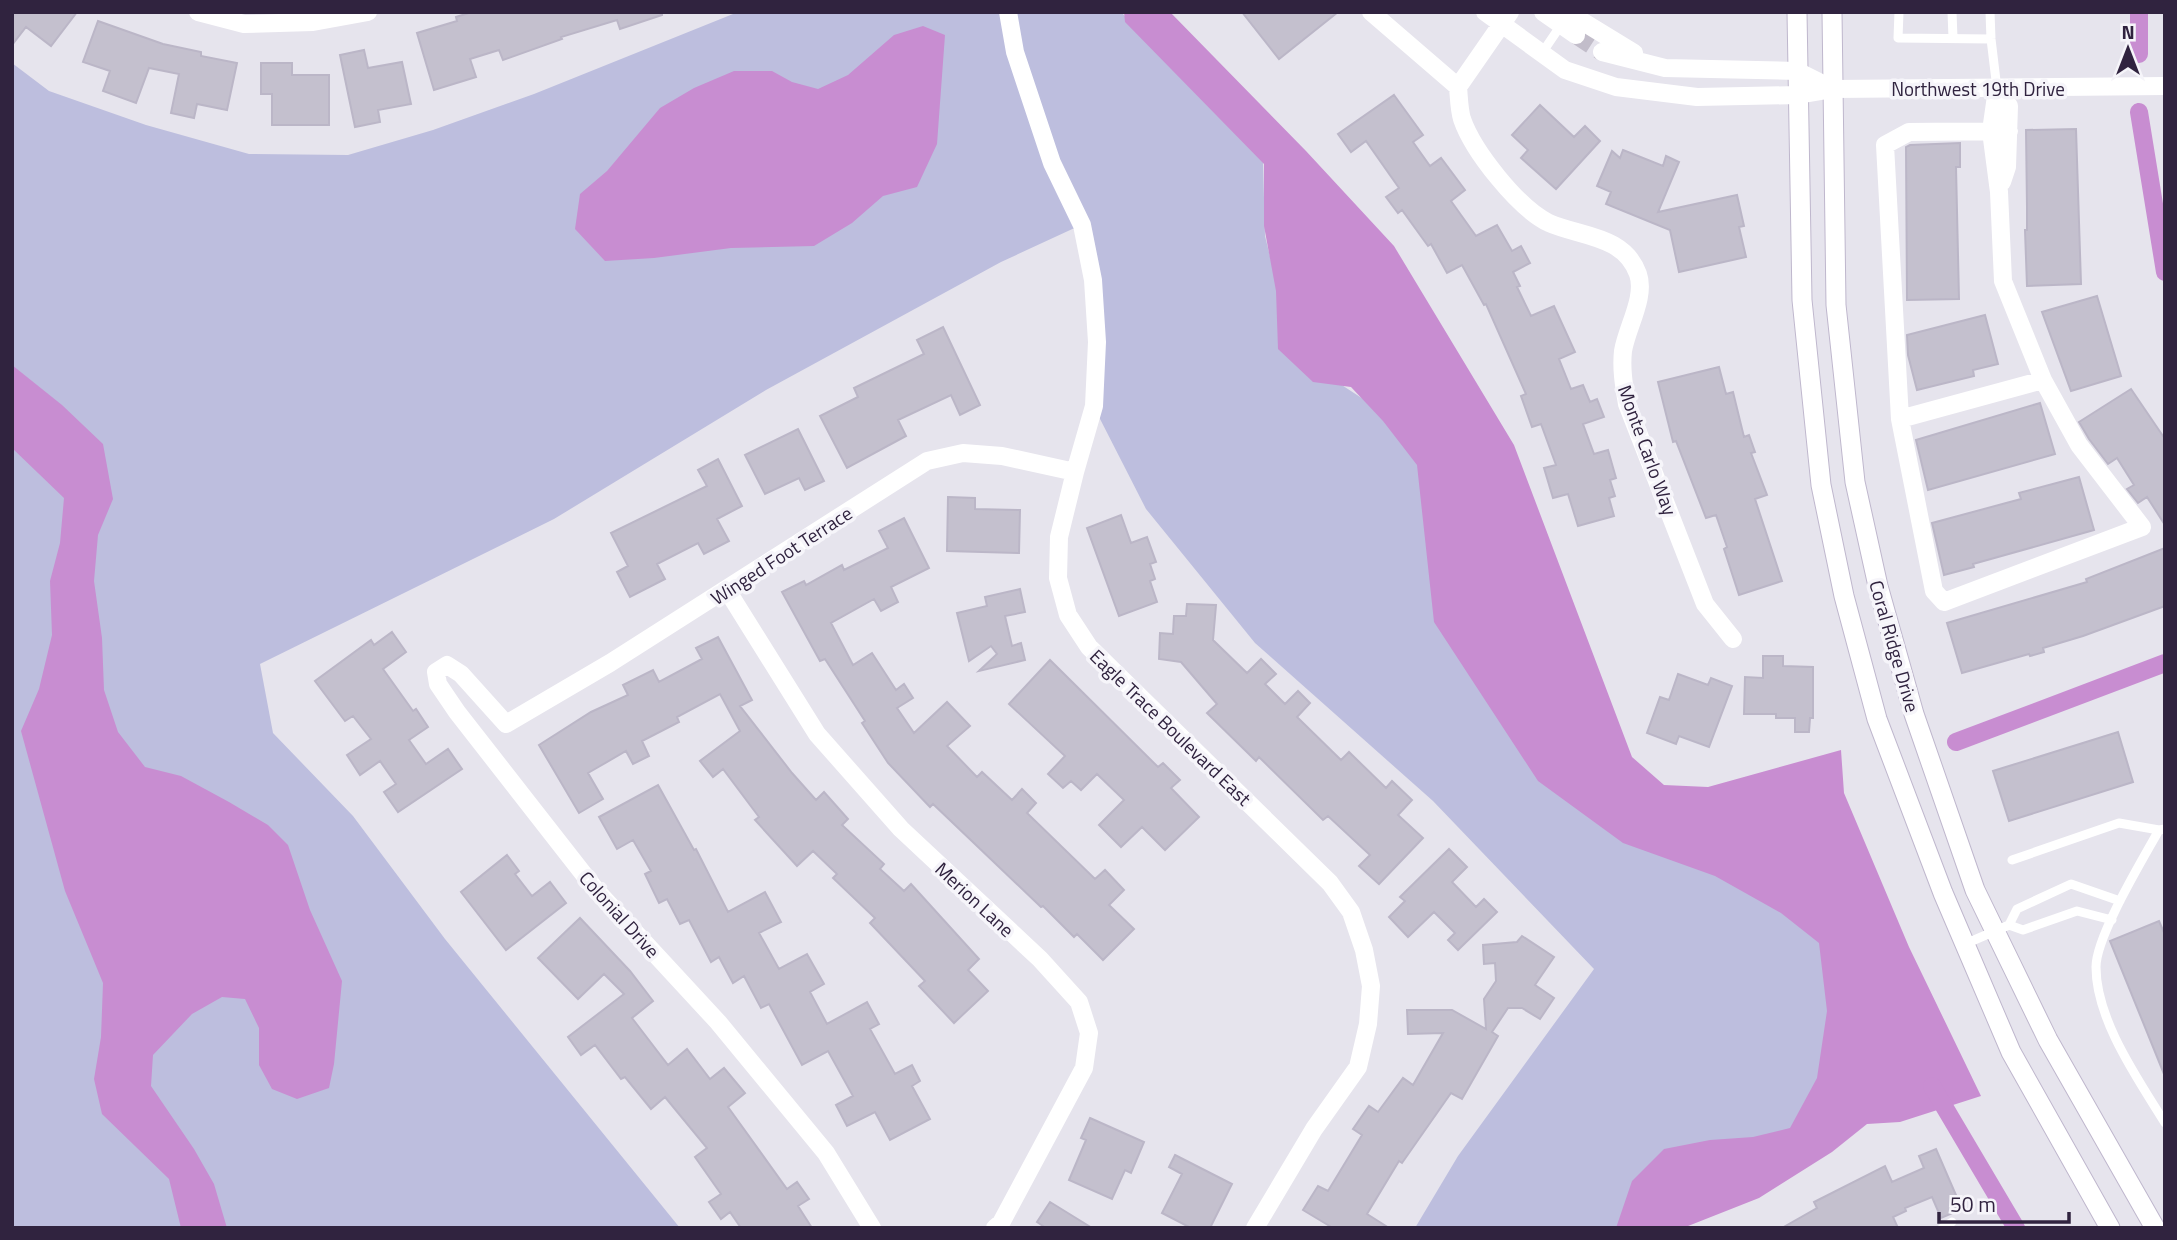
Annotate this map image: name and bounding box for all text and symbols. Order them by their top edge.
north arrow [2093,14,2163,84]
text: N [2121,17,2135,46]
street label: Northwest 19th Drive [1891,74,2065,103]
street label: Monte Carlo Way [1611,381,1685,519]
street label: Winged Foot Terrace [705,498,857,612]
street label: Coral Ridge Drive [1862,577,1928,715]
street label: Eagle Trace Boulevard East [1084,642,1258,812]
street label: Merion Lane [929,855,1021,943]
street label: Colonial Drive [573,864,667,964]
scale bar [1939,1180,2068,1224]
text: 50 m [1950,1188,1996,1220]

